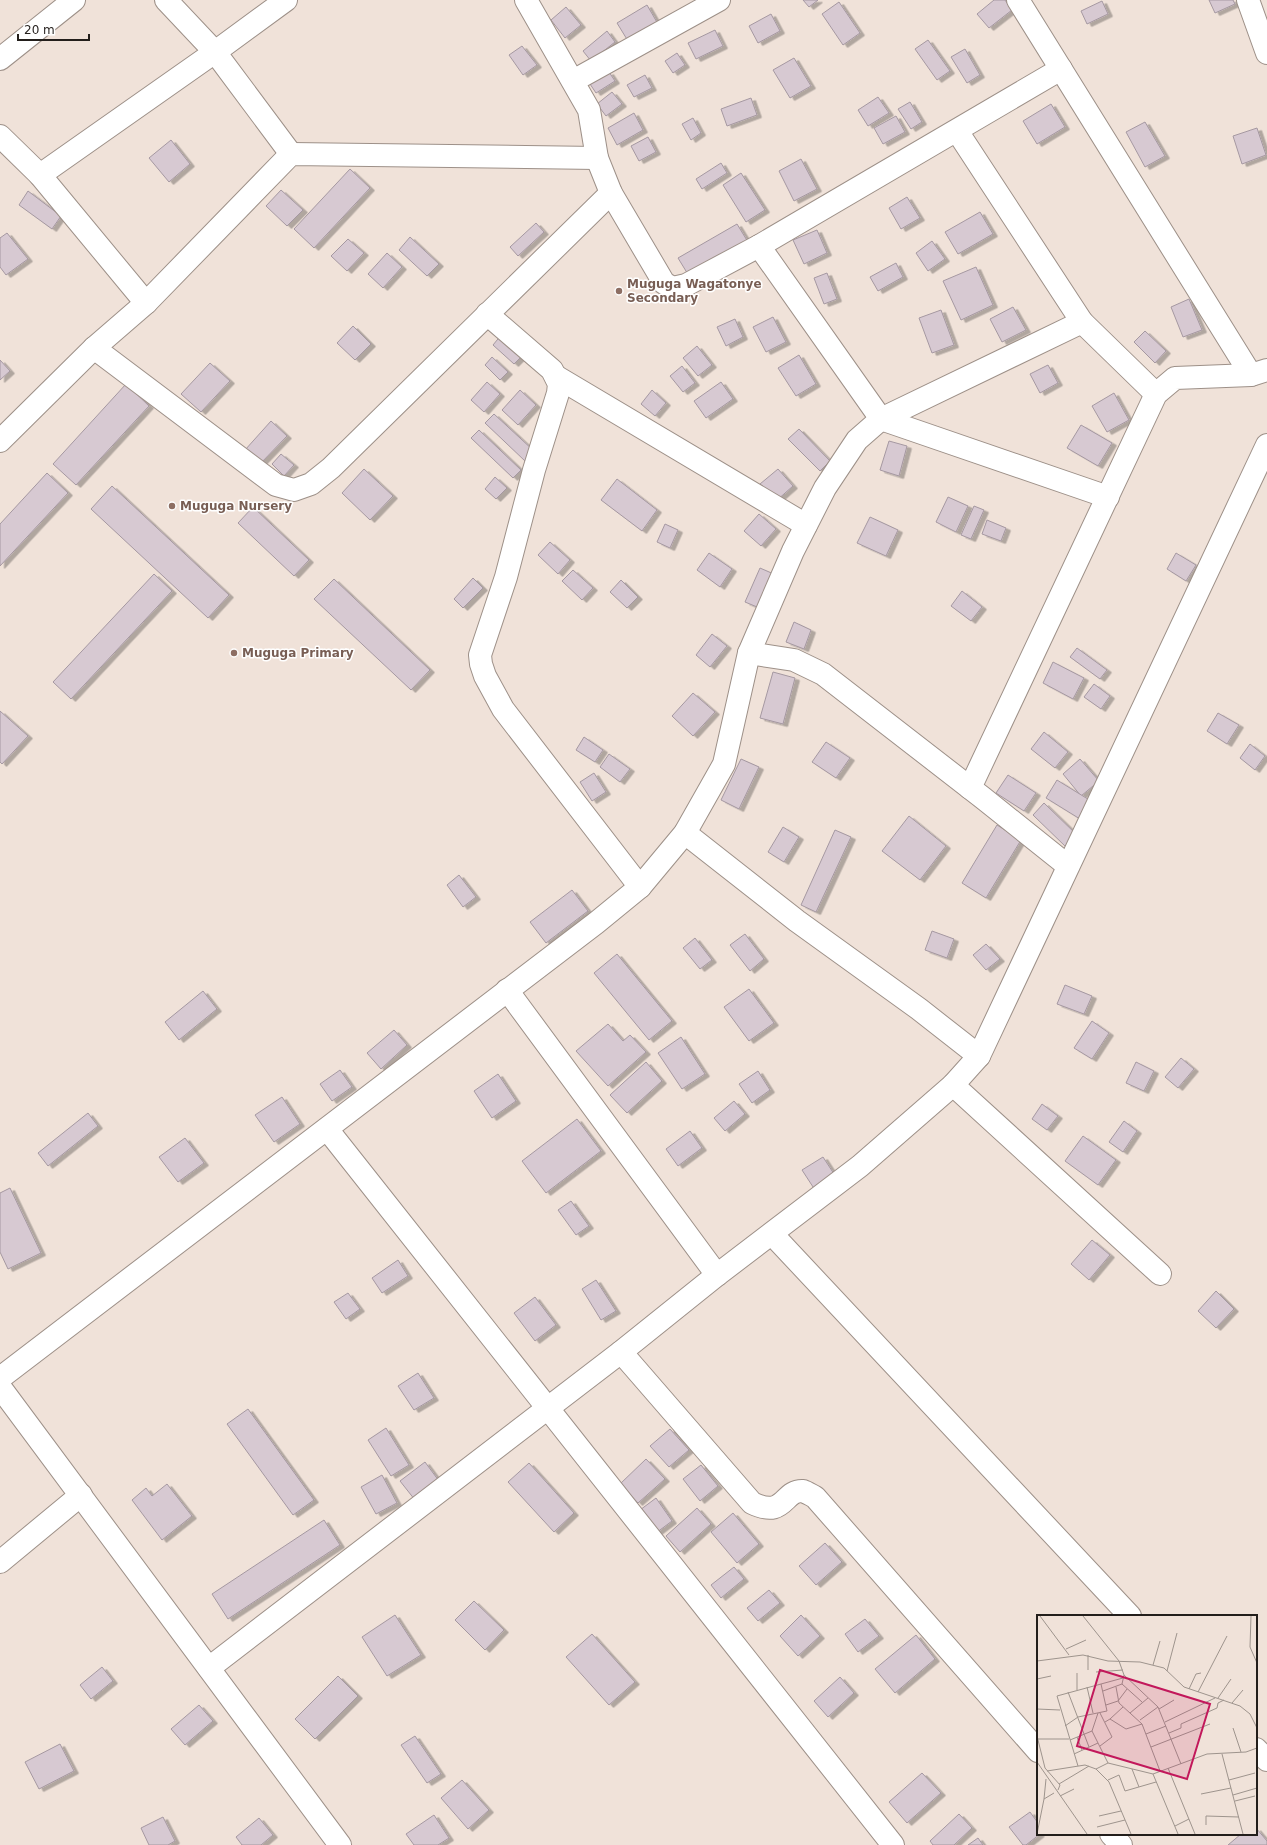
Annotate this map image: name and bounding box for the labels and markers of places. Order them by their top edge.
place label: Muguga Wagatonye Secondary [627,277,762,305]
marker: Muguga Wagatonye Secondary [614,286,624,296]
place label: Muguga Nursery [180,499,292,513]
marker: Muguga Nursery [167,501,177,511]
place label: Muguga Primary [242,646,354,660]
marker: Muguga Primary [229,648,239,658]

